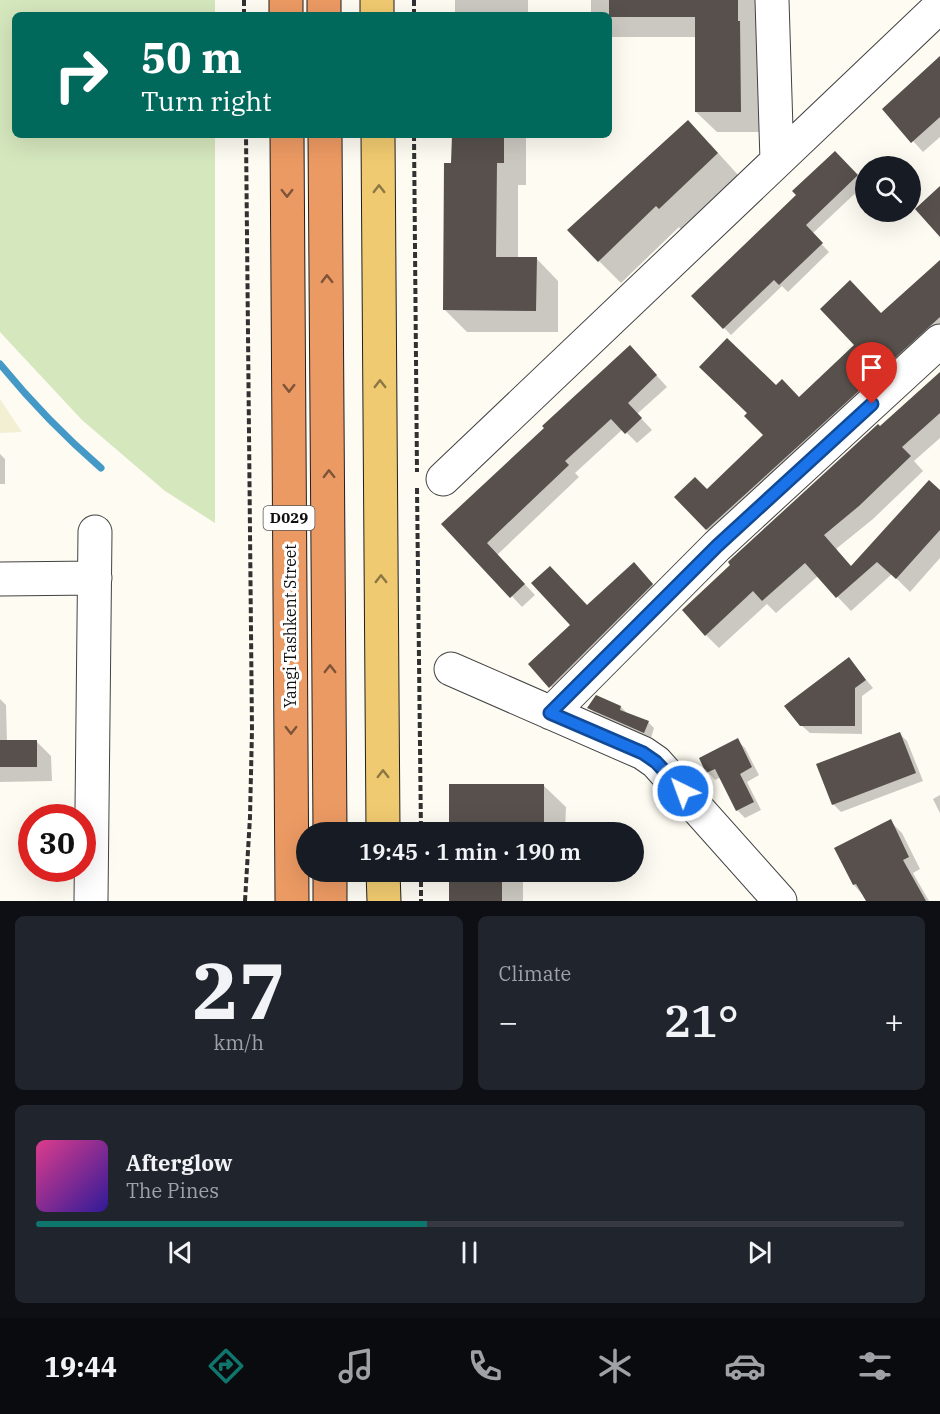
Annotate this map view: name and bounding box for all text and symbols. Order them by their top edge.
text: 50 m [141,30,242,85]
icon: right [42,36,120,114]
text: Turn right [141,83,272,118]
map controls [855,156,921,222]
button: search [855,156,921,222]
one-way arrow [372,185,385,194]
one-way arrow [281,189,293,198]
one-way arrow [321,275,333,284]
pin [846,342,897,404]
icon: arrive [855,351,888,384]
one-way arrow [374,380,386,389]
one-way arrow [283,384,295,393]
one-way arrow [322,470,335,479]
road number: D029 [264,506,314,530]
street label: Yangi Tashkent Street [280,544,300,708]
one-way arrow [375,575,387,584]
one-way arrow [324,665,336,674]
one-way arrow [285,726,297,735]
position arrow [651,759,715,823]
one-way arrow [377,770,389,779]
speed limit sign: 30 [18,804,96,882]
text: 19:45 · 1 min · 190 m [359,837,581,866]
text: 27 [192,939,286,1040]
text: Climate [499,960,571,987]
text: 21° [664,991,739,1049]
text: − [499,1000,518,1043]
text: + [884,1000,904,1043]
text: km/h [213,1029,264,1056]
text: Afterglow [126,1148,233,1177]
text: The Pines [126,1177,219,1204]
icon: previous [164,1236,197,1269]
icon: pause [453,1236,486,1269]
icon: next [743,1236,776,1269]
icon: directions [205,1345,247,1387]
icon: music [335,1345,377,1387]
icon: phone [464,1345,506,1387]
icon: climate [594,1345,636,1387]
icon: car [724,1345,766,1387]
icon: filters [854,1345,896,1387]
text: 19:44 [44,1349,117,1384]

